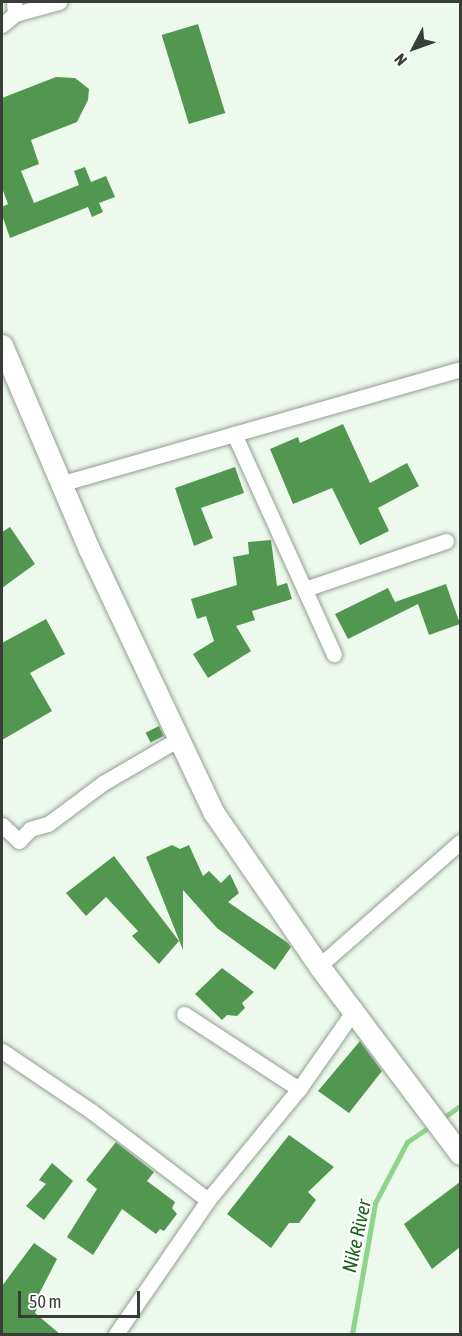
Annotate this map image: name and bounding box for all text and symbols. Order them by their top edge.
north arrow [384,18,444,78]
text: N [391,50,410,69]
water label: Nike River [337,1197,375,1275]
scale bar [21,1279,142,1317]
text: 50 m [29,1291,61,1312]

